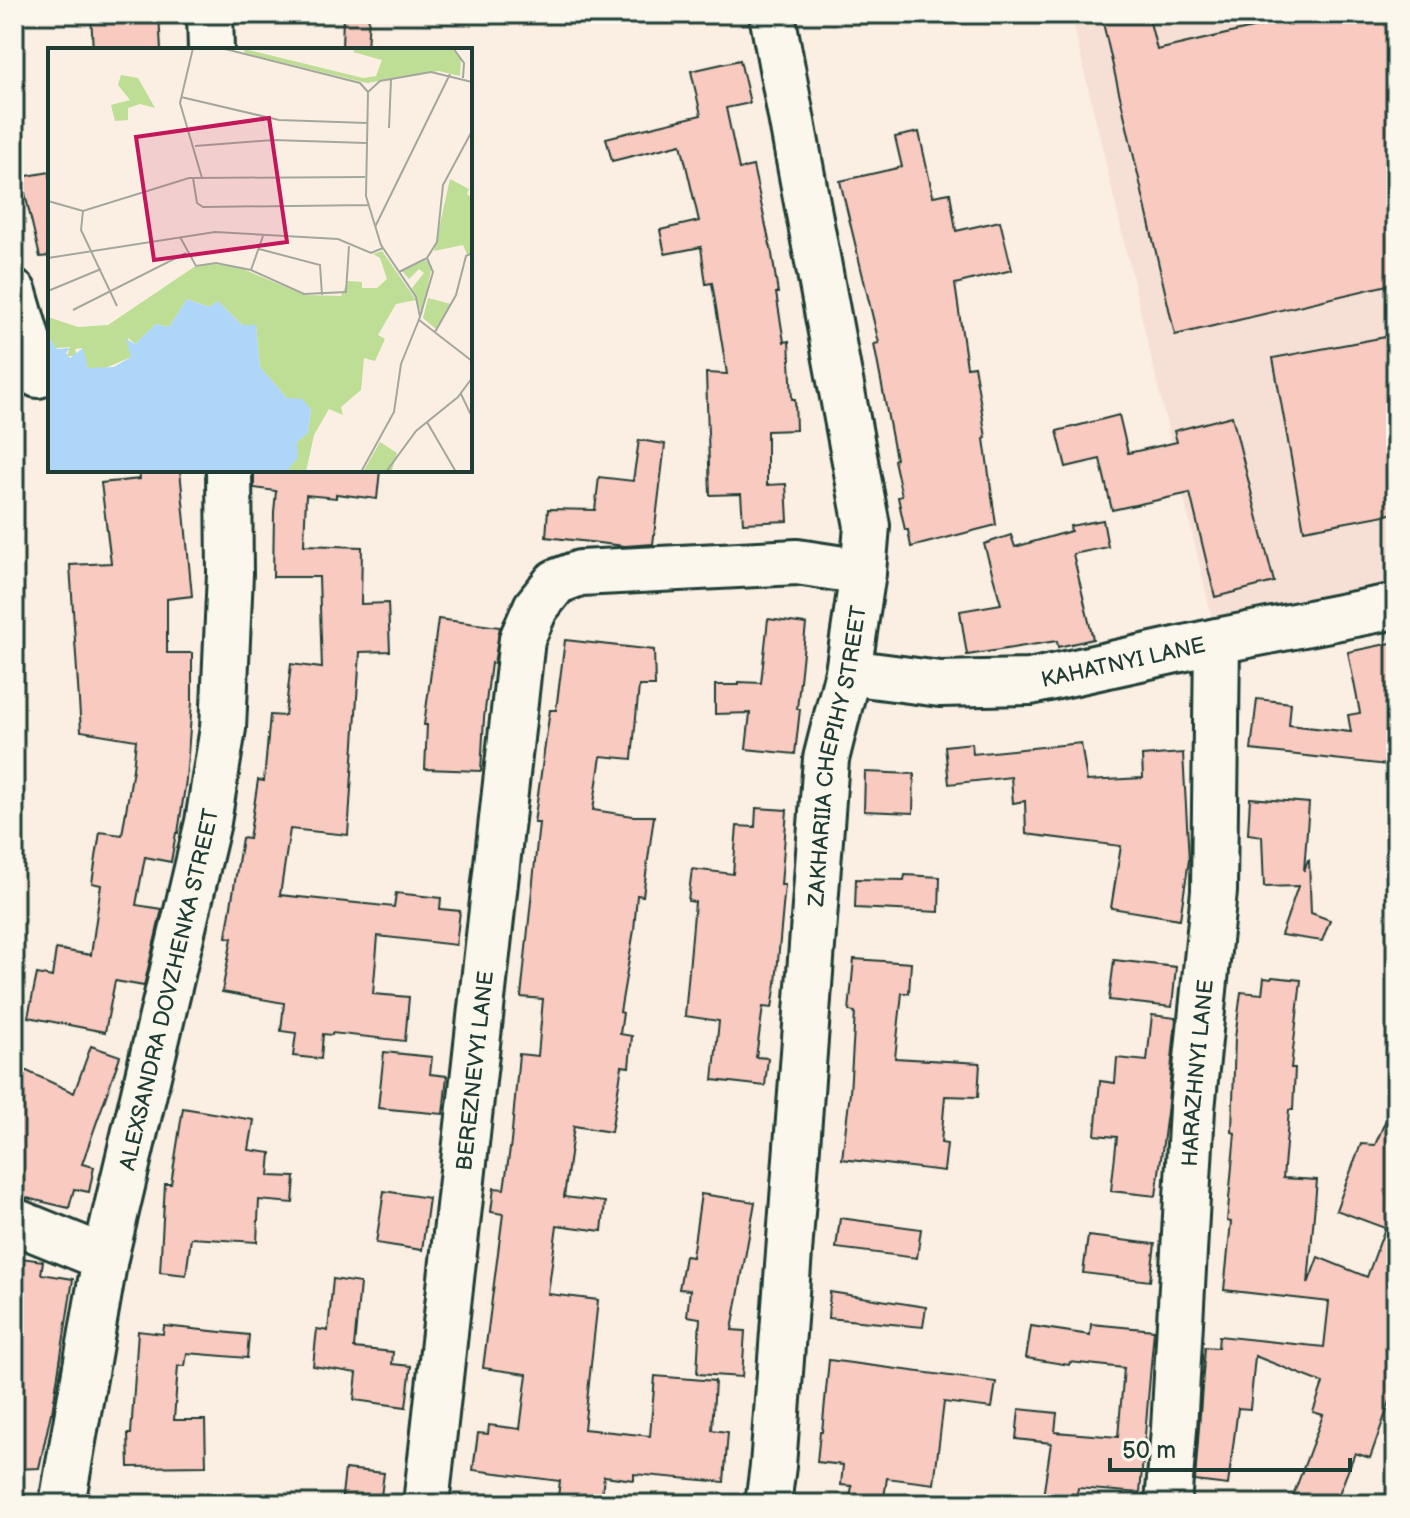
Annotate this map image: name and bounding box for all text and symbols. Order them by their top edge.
inset map [48,48,472,472]
street label: ZAKHARIIA CHEPIHY STREET [803,604,873,908]
street label: KAHATNYI LANE [1039,632,1208,694]
street label: ALEXSANDRA DOVZHENKA STREET [114,806,225,1173]
street label: BEREZNEVYI LANE [451,970,500,1172]
street label: HARAZHNYI LANE [1177,978,1220,1167]
scale bar [1110,1422,1350,1472]
text: 50 m [1122,1436,1176,1465]

